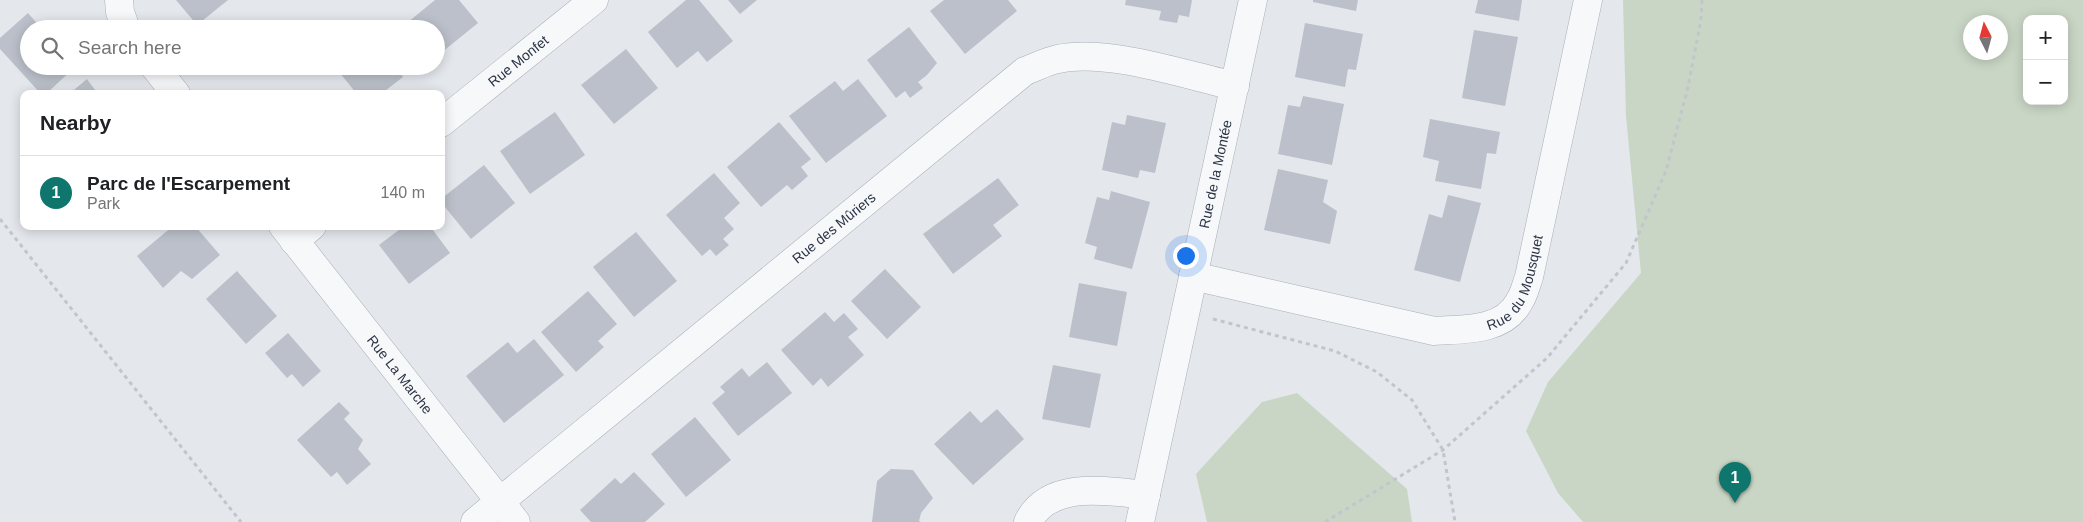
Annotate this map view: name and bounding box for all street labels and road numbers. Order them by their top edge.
street label: Rue Monfet [485,32,551,90]
street label: Rue de la Montée [1196,118,1235,230]
street label: Rue des Mûriers [789,189,879,267]
street label: Rue du Mousquet [1485,233,1546,333]
street label: Rue La Marche [364,332,436,417]

